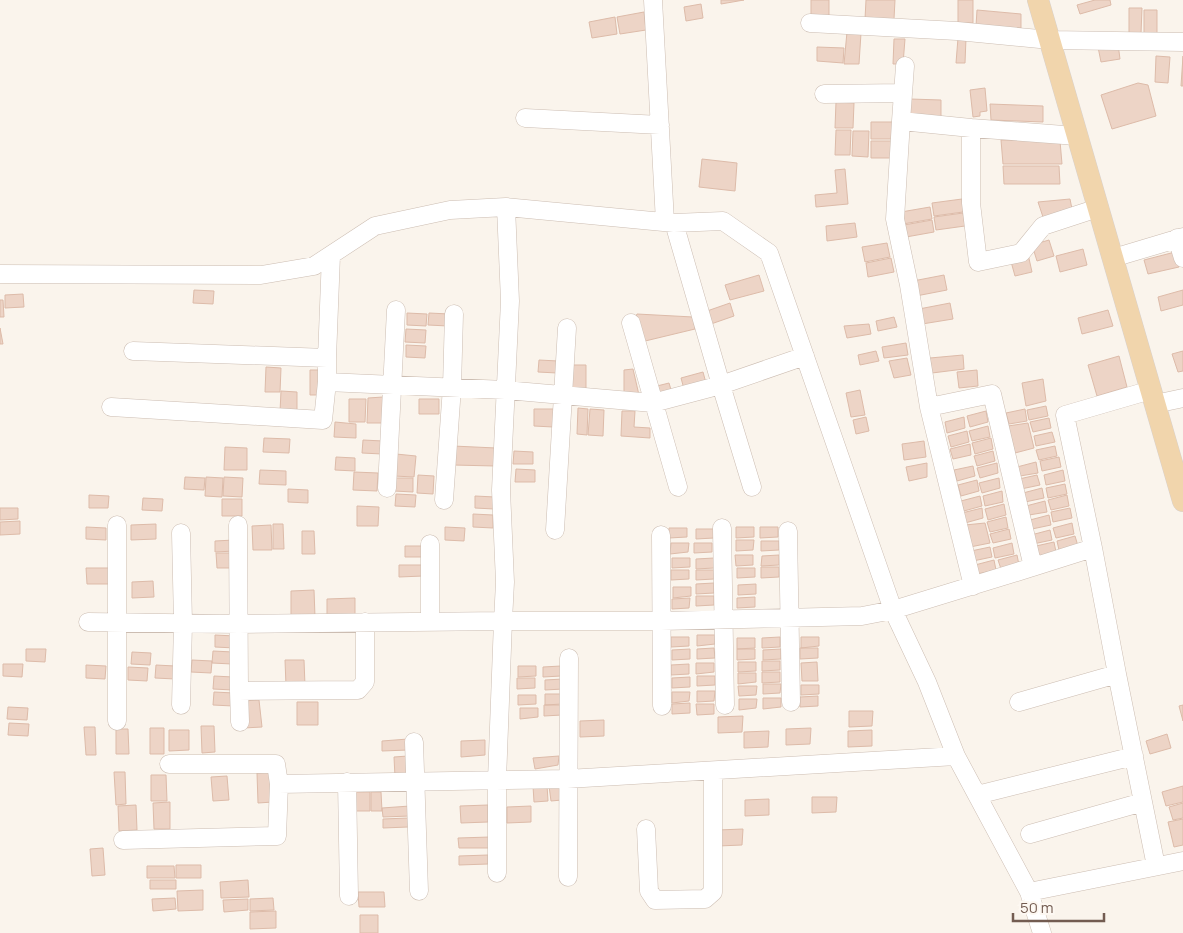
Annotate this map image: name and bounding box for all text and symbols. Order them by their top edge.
scale bar [1013,890,1104,922]
text: 50 m [1020,897,1054,918]

